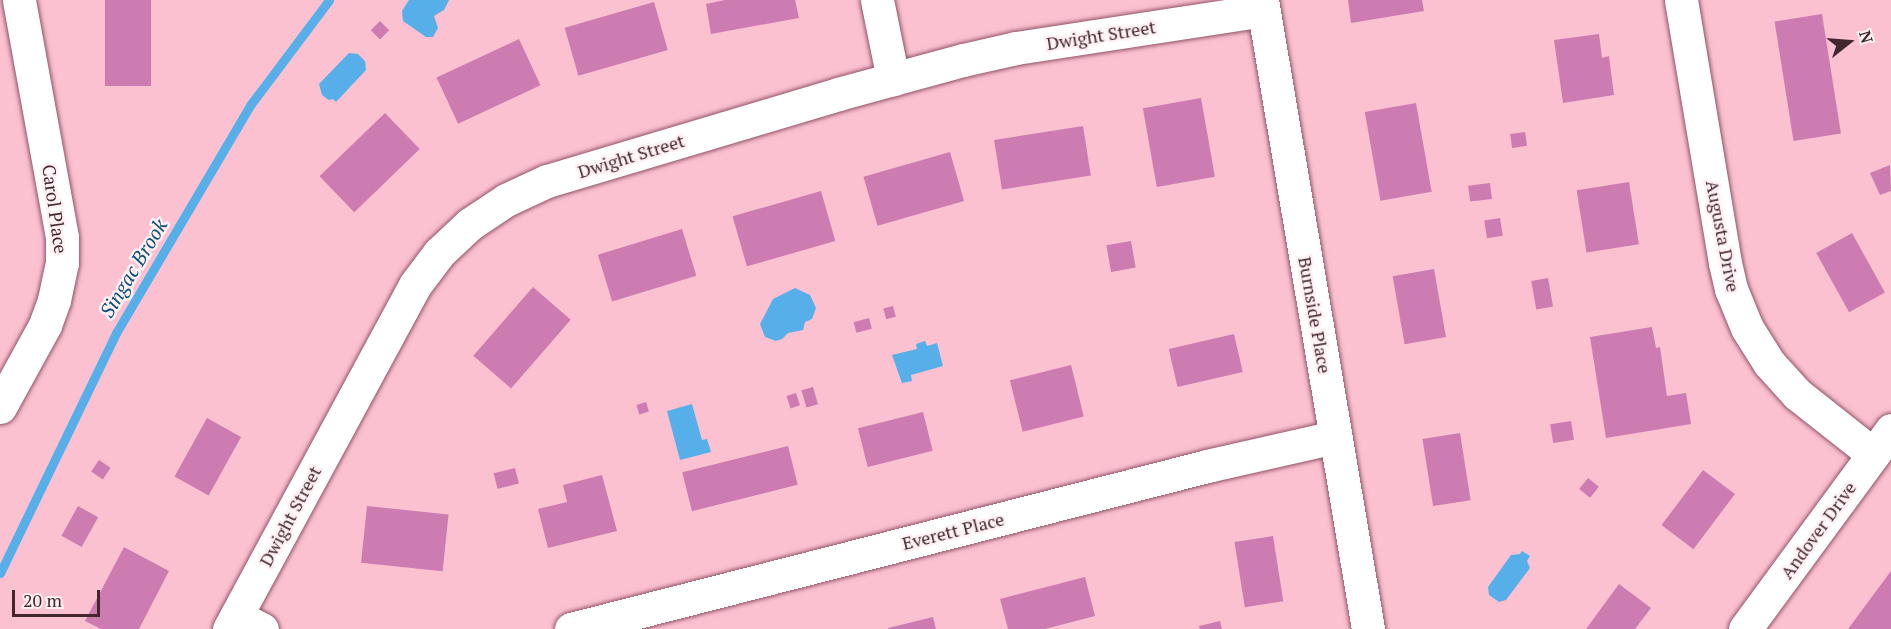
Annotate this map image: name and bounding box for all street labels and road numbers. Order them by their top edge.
street label: Dwight Street [1045,16,1157,54]
street label: Dwight Street [575,130,687,182]
street label: Carol Place [38,163,72,255]
street label: Augusta Drive [1702,178,1744,294]
street label: Burnside Place [1294,255,1336,375]
street label: Dwight Street [255,462,325,570]
street label: Andover Drive [1776,477,1860,583]
street label: Everett Place [900,508,1006,554]

